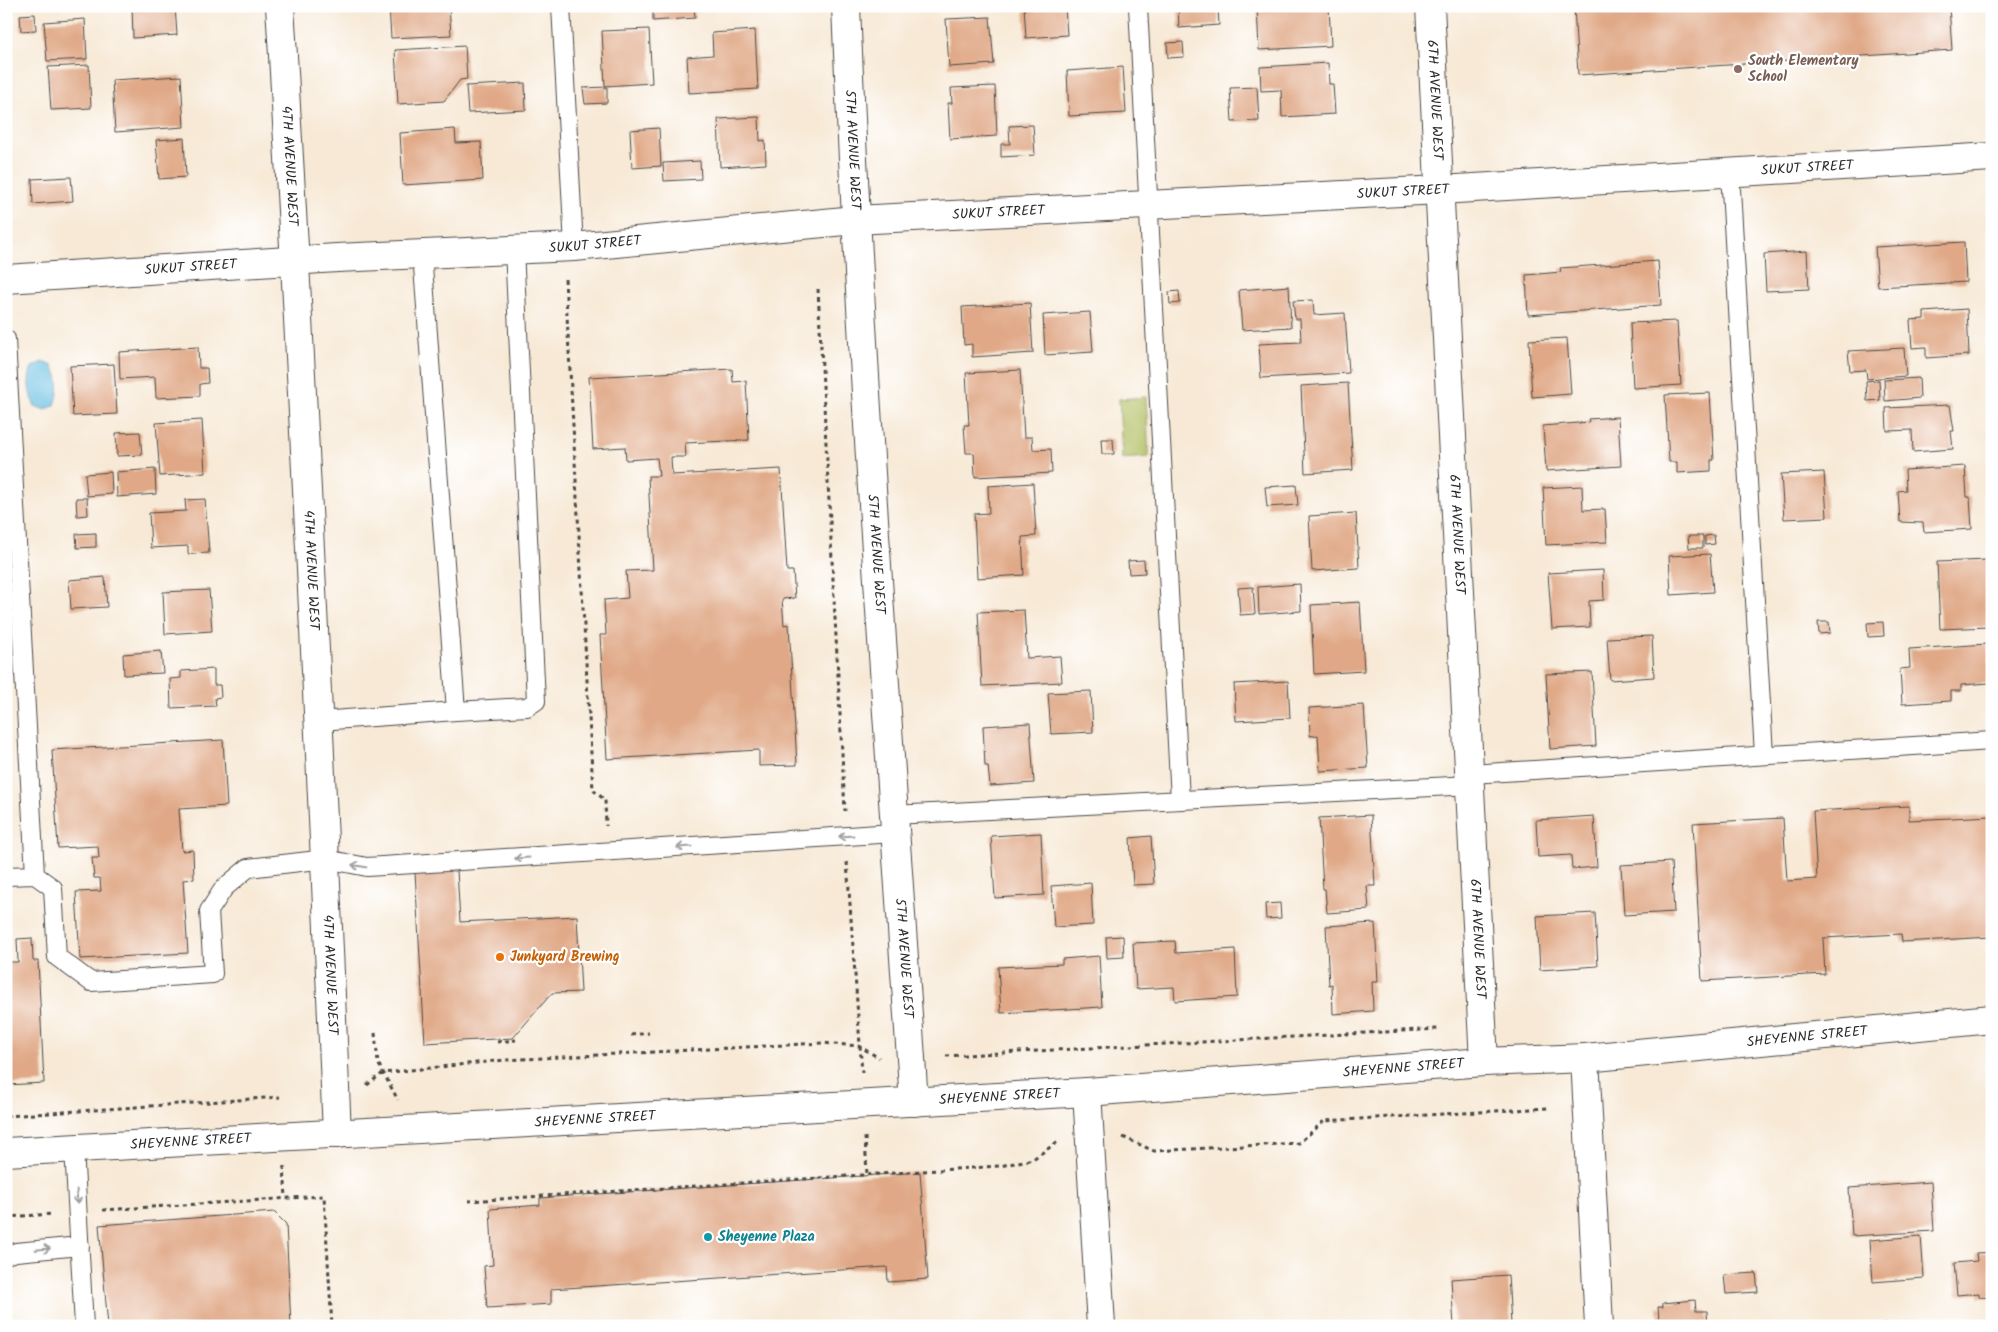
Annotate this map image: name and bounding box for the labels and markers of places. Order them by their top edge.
place label: South Elementary School [1748,50,1859,88]
marker: South Elementary School [1732,63,1744,75]
place label: Junkyard Brewing [510,946,620,968]
marker: Junkyard Brewing [494,951,506,963]
place label: Sheyenne Plaza [718,1226,815,1248]
marker: Sheyenne Plaza [702,1231,714,1243]

